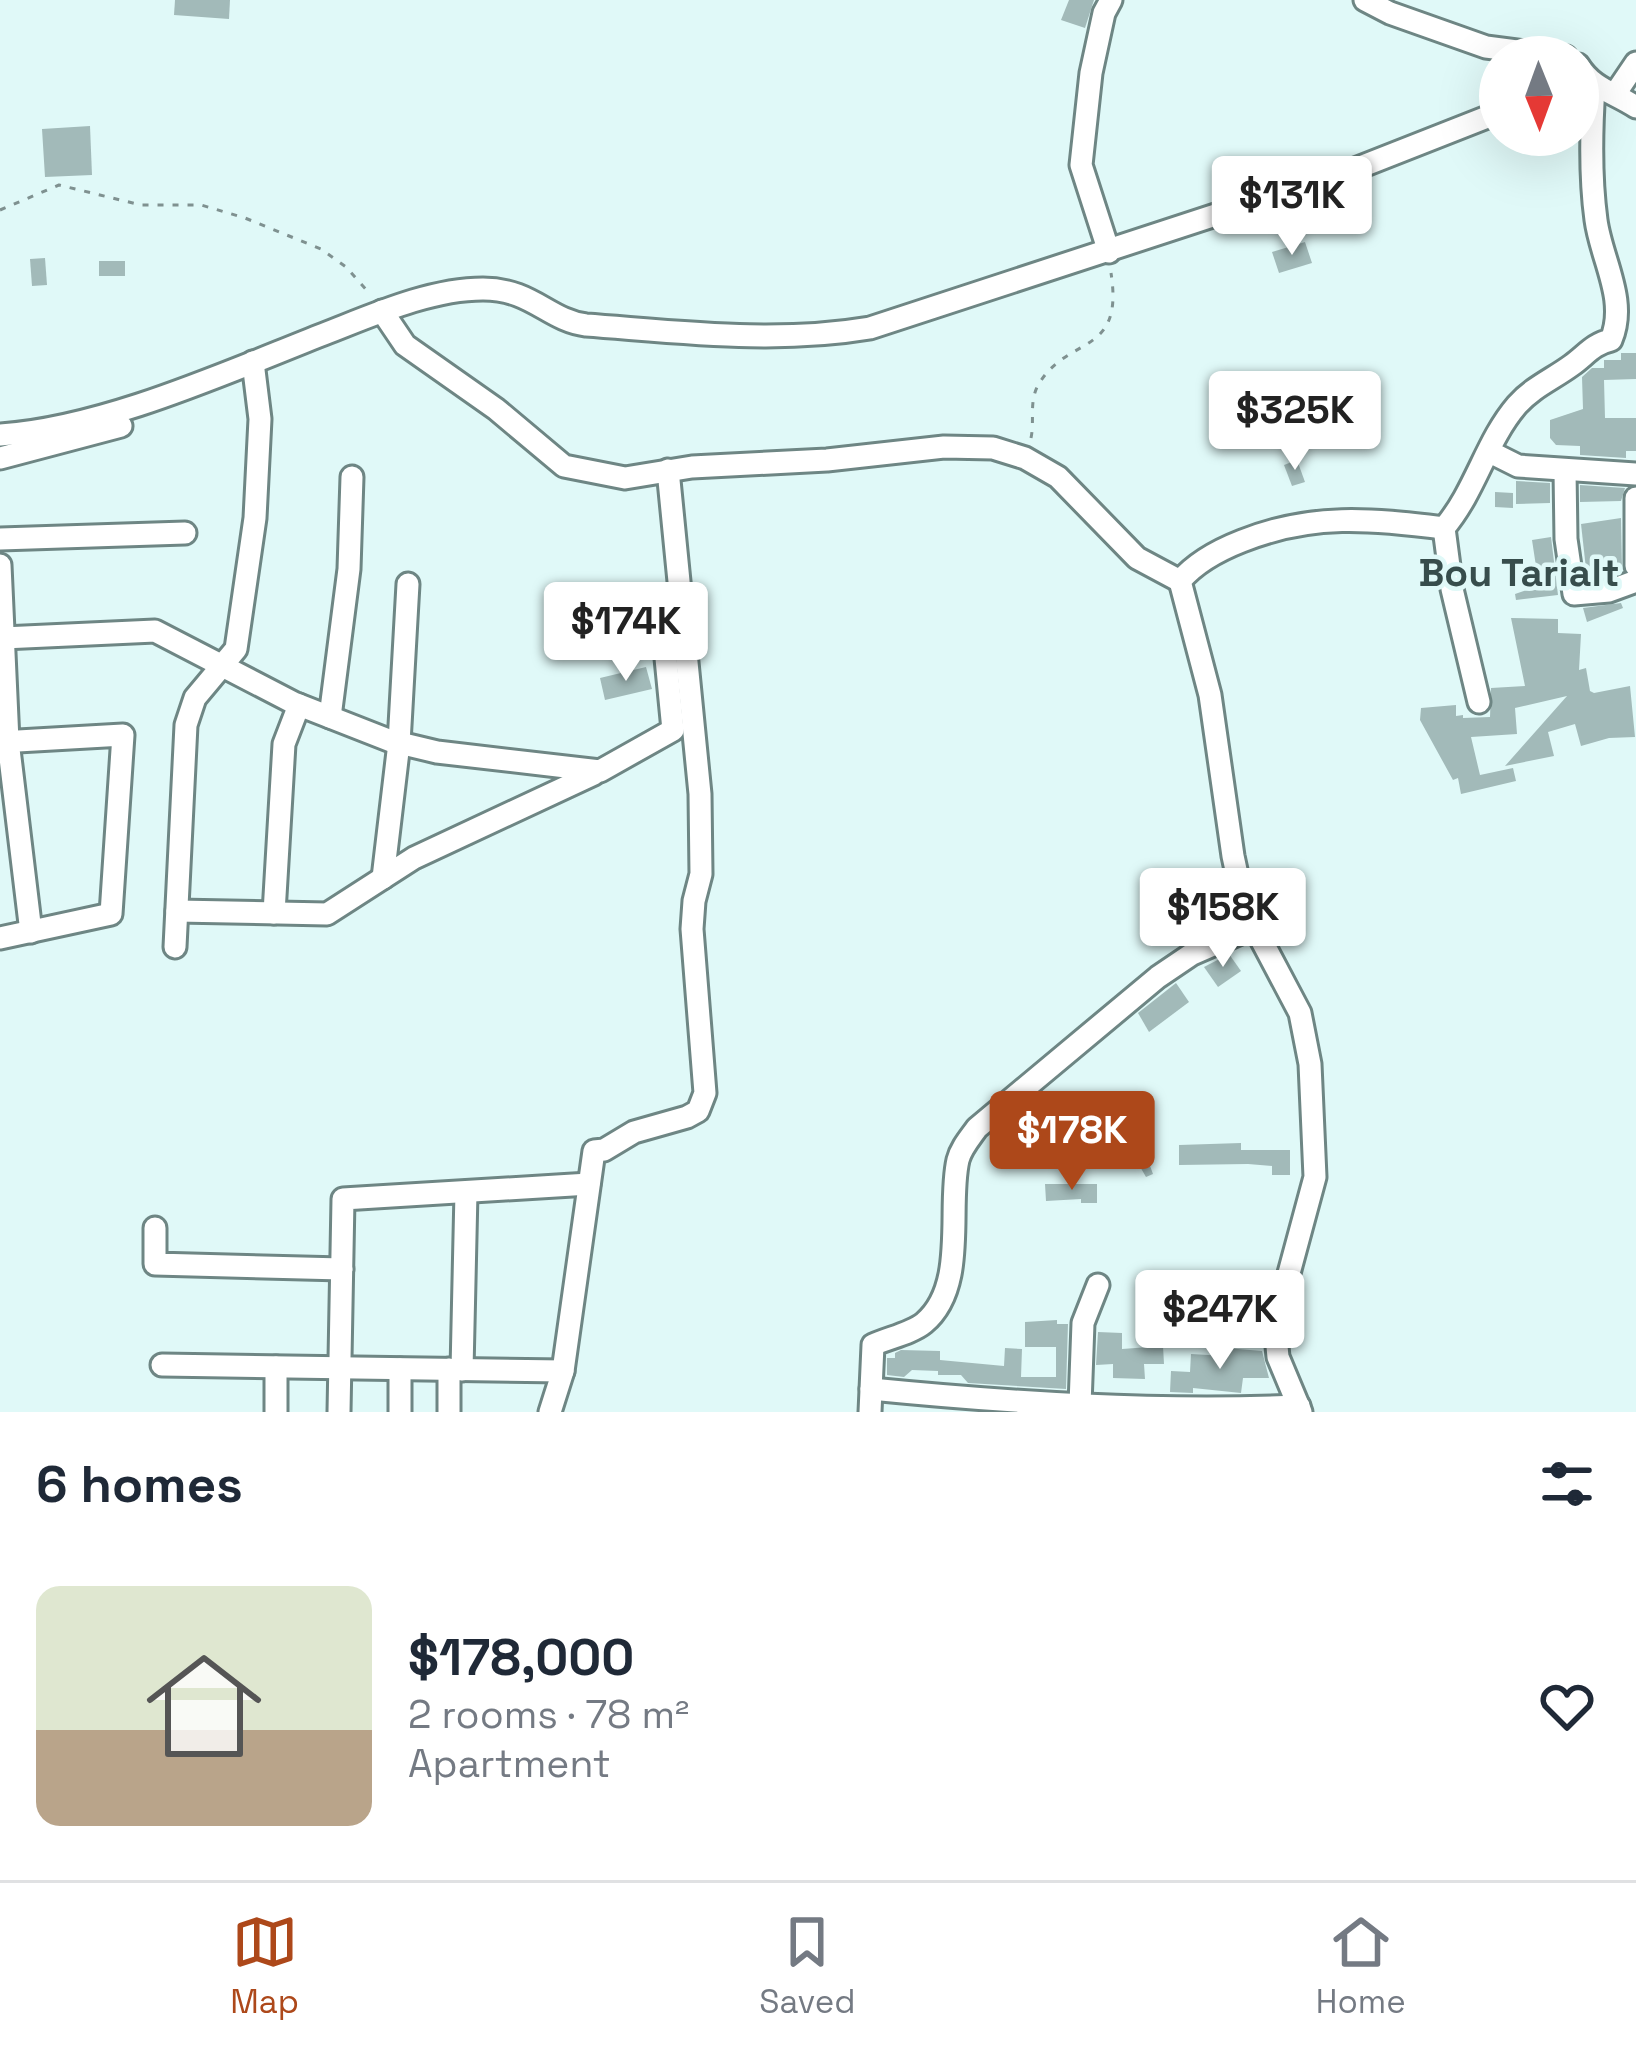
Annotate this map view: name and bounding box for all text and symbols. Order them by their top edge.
north arrow [1479,36,1599,156]
map controls [1479,36,1599,156]
pin: $131K [1208,156,1376,258]
text: $131K [1239,170,1345,219]
pin: $325K [1211,371,1379,473]
text: $325K [1236,385,1354,434]
district label: Bou Tarialt [1418,548,1620,597]
pin: $174K [542,582,710,684]
text: $174K [571,596,681,645]
pin: $158K [1139,868,1307,970]
text: $158K [1167,882,1279,931]
pin: $178K [988,1091,1156,1193]
text: $178K [1017,1105,1127,1154]
pin: $247K [1136,1270,1304,1372]
text: $247K [1162,1284,1278,1333]
icon: filters [1534,1451,1600,1517]
text: 6 homes [36,1452,243,1517]
text: $178,000 [408,1625,634,1690]
icon: home [132,1634,276,1778]
icon: heart [1534,1673,1600,1739]
text: 2 rooms · 78 m² [408,1690,689,1739]
text: Apartment [408,1739,611,1788]
tab: Map [230,1909,299,2023]
tab: Saved [759,1909,856,2023]
tab: Home [1316,1909,1406,2023]

